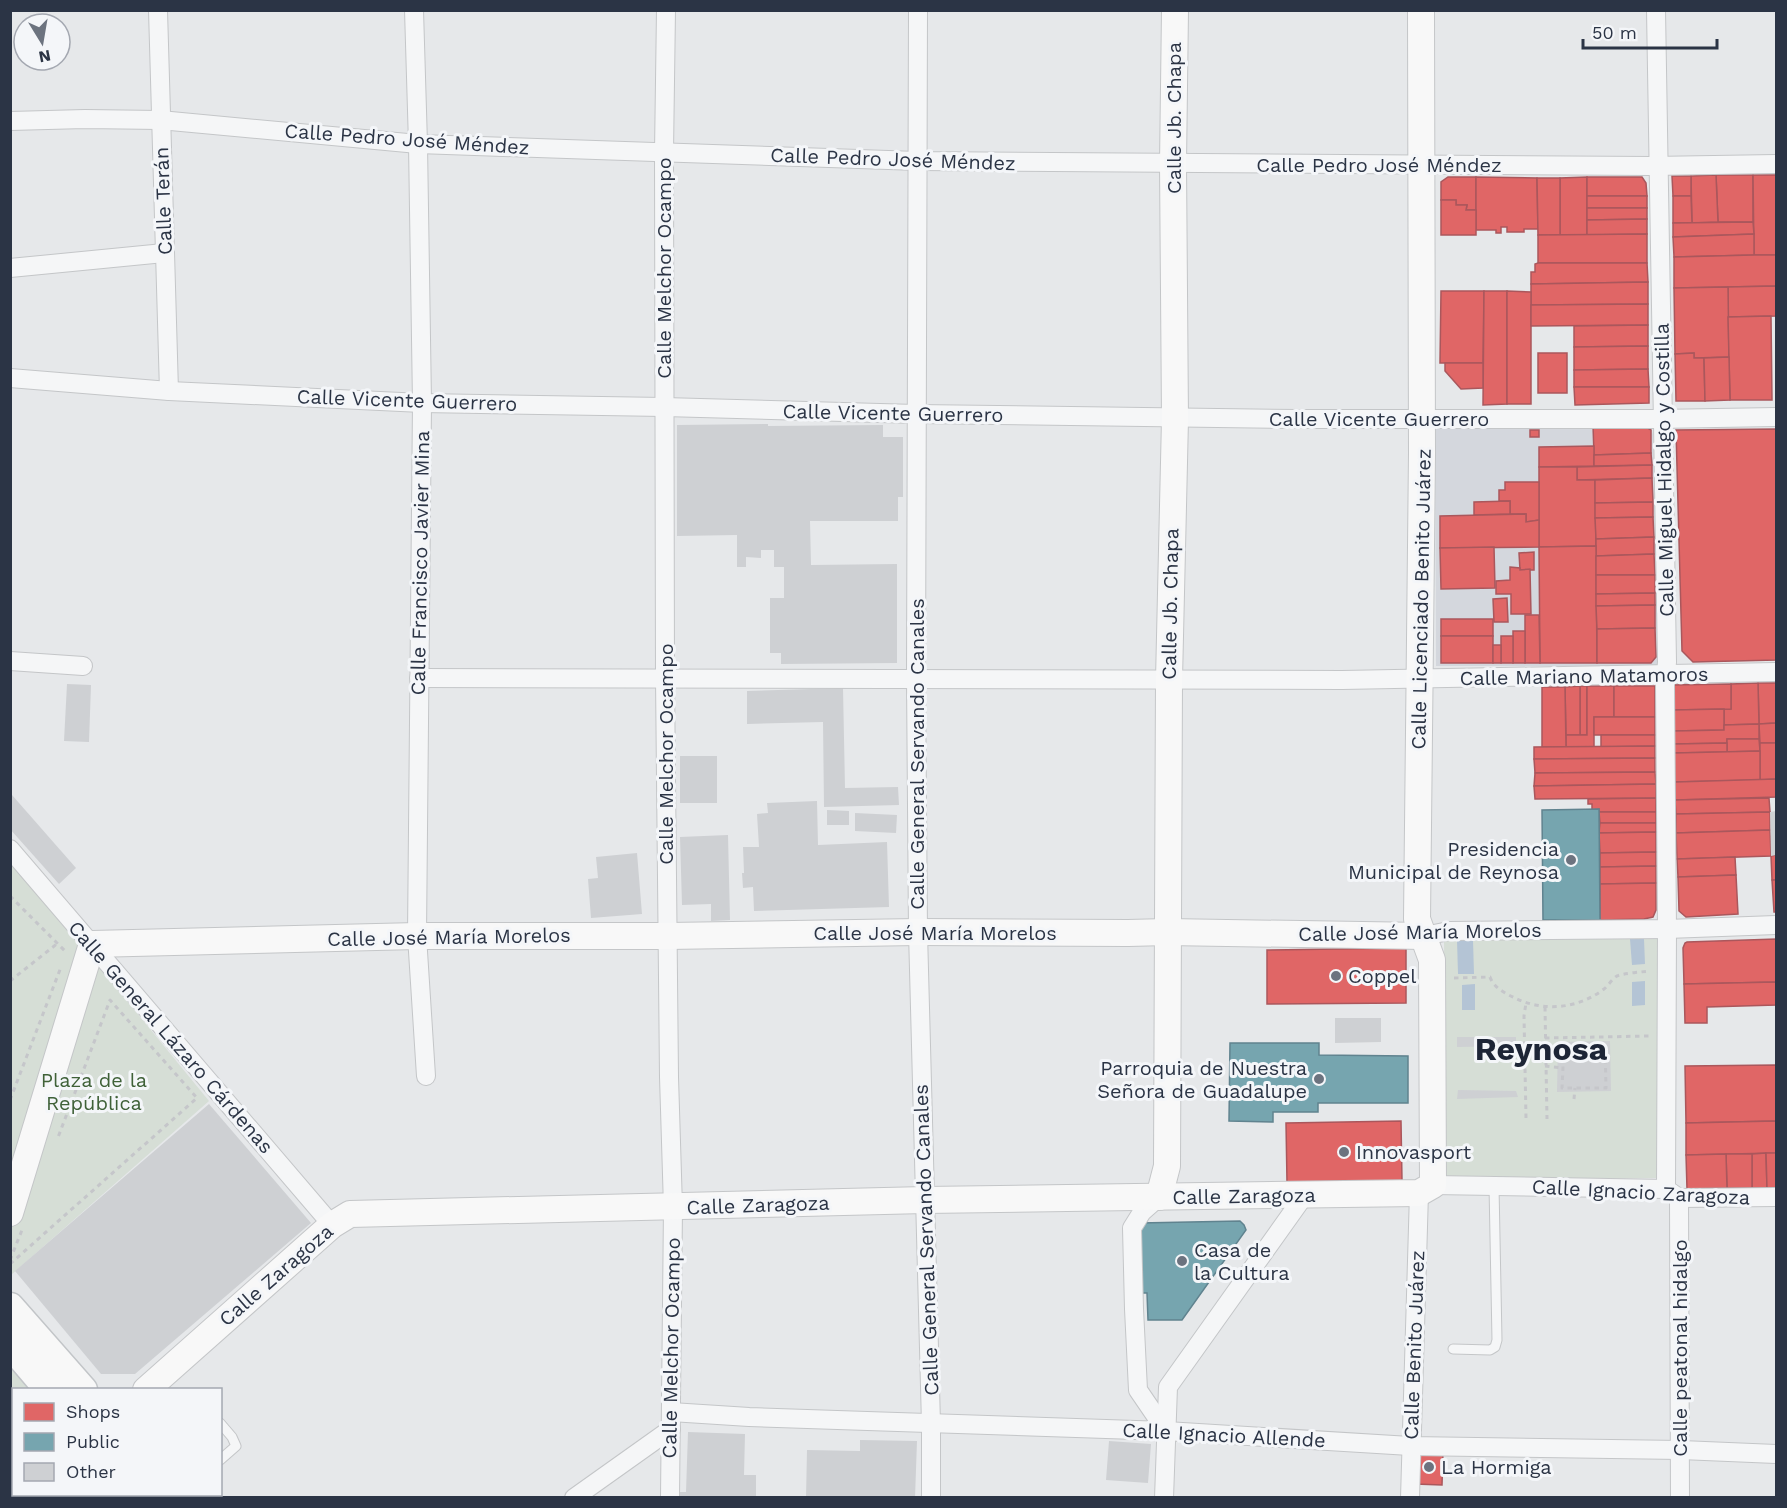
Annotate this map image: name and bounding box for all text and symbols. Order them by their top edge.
north arrow [12,12,72,72]
scale bar [1583,12,1716,50]
text: 50 m [1592,22,1637,43]
street label: Calle Jb. Chapa [1162,42,1186,194]
text: N [37,46,52,67]
street label: Calle Pedro José Méndez [284,118,530,160]
street label: Calle Pedro José Méndez [770,143,1016,175]
street label: Calle Terán [149,147,177,255]
street label: Calle Pedro José Méndez [1256,153,1502,177]
street label: Calle Melchor Ocampo [652,157,676,379]
street label: Calle Miguel Hidalgo y Costilla [1649,323,1679,617]
street label: Calle Vicente Guerrero [296,384,518,416]
street label: Calle Vicente Guerrero [782,399,1004,427]
street label: Calle Vicente Guerrero [1269,407,1489,431]
street label: Calle Francisco Javier Mina [406,430,434,696]
street label: Calle Licenciado Benito Juárez [1406,448,1436,750]
street label: Calle Jb. Chapa [1157,528,1183,680]
street label: Calle General Servando Canales [905,598,929,910]
street label: Calle Melchor Ocampo [654,643,678,865]
street label: Calle Mariano Matamoros [1459,662,1709,690]
place label: Presidencia Municipal de Reynosa [1348,837,1559,884]
marker: Presidencia Municipal de Reynosa [1564,853,1578,867]
street label: Calle General Lázaro Cárdenas [63,916,279,1158]
street label: Calle José María Morelos [1298,918,1542,946]
street label: Calle José María Morelos [813,921,1057,945]
street label: Calle José María Morelos [327,923,571,951]
place label: Coppel [1348,964,1416,988]
marker: Coppel [1329,969,1343,983]
district label: Reynosa [1475,1030,1608,1068]
place label: Parroquia de Nuestra Señora de Guadalupe [1097,1056,1307,1103]
park label: Plaza de la República [41,1068,147,1115]
marker: Parroquia de Nuestra Señora de Guadalupe [1312,1072,1326,1086]
street label: Calle General Servando Canales [909,1084,943,1396]
place label: Innovasport [1356,1140,1472,1164]
marker: Innovasport [1337,1145,1351,1159]
street label: Calle Ignacio Zaragoza [1531,1174,1751,1210]
street label: Calle Zaragoza [1172,1183,1316,1209]
street label: Calle Zaragoza [686,1191,830,1219]
street label: Calle Zaragoza [214,1219,338,1331]
street label: Calle Melchor Ocampo [657,1237,685,1459]
place label: Casa de la Cultura [1194,1238,1290,1285]
street label: Calle peatonal hidalgo [1668,1239,1692,1457]
street label: Calle Benito Juárez [1399,1250,1429,1440]
marker: Casa de la Cultura [1175,1254,1189,1268]
legend [12,1388,222,1496]
text: Shops [66,1401,120,1422]
street label: Calle Ignacio Allende [1122,1418,1326,1452]
text: Public [66,1431,120,1452]
place label: La Hormiga [1441,1455,1552,1479]
marker: La Hormiga [1422,1460,1436,1474]
text: Other [66,1461,116,1482]

